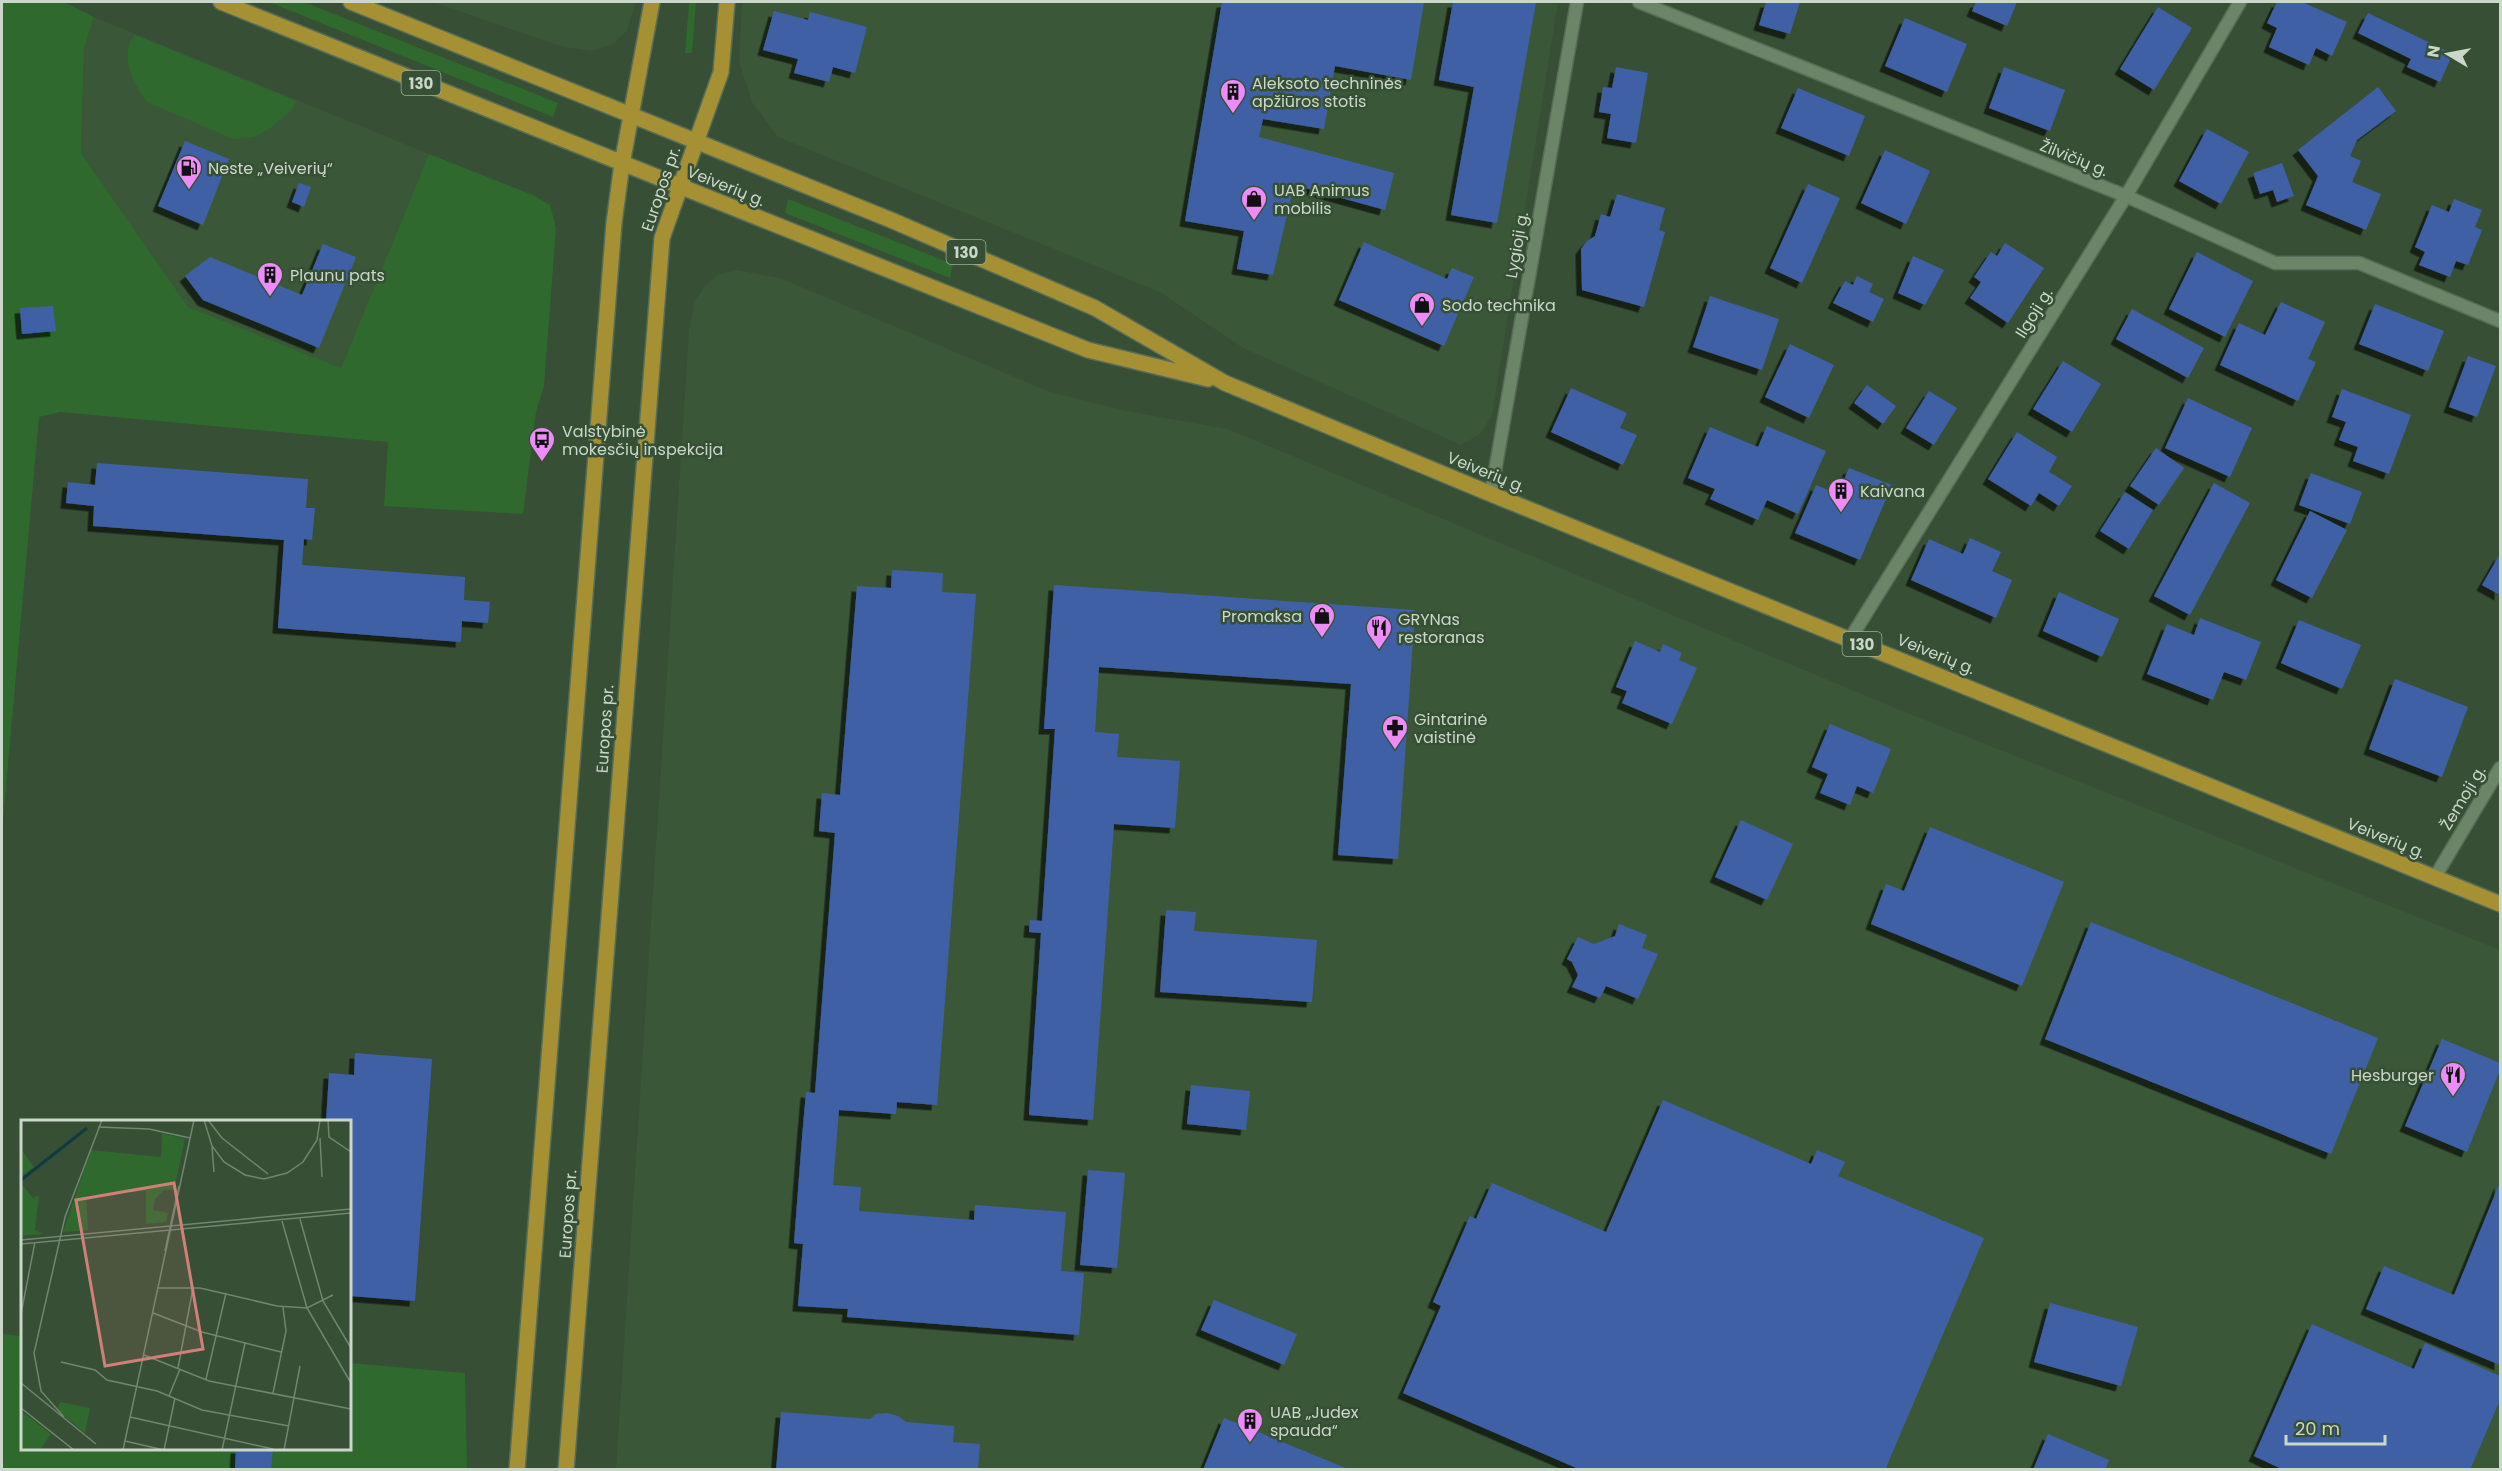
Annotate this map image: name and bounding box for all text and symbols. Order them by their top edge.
north arrow [2418,24,2478,84]
text: N [2421,44,2446,59]
road number: 130 [402,71,440,95]
place label: Aleksoto techninės apžiūros stotis [1252,72,1402,113]
building icon: Aleksoto techninės apžiūros stotis [1218,77,1248,115]
street label: Žilvičių g. [2036,134,2112,182]
street label: Europos pr. [636,143,686,235]
fuel station icon: Neste „Veiverių“ [174,153,204,191]
place label: Neste „Veiverių“ [208,157,333,180]
street label: Veiverių g. [684,160,768,212]
place label: UAB Animus mobilis [1274,179,1370,220]
shop icon: UAB Animus mobilis [1239,184,1269,222]
street label: Lygioji g. [1500,210,1534,280]
road number: 130 [946,240,986,264]
building icon: Plaunu pats [255,260,285,298]
place label: Plaunu pats [290,264,385,287]
street label: Ilgoji g. [2010,283,2058,343]
shop icon: Sodo technika [1407,290,1437,328]
place label: Sodo technika [1442,294,1556,317]
place label: Valstybinė mokesčių inspekcija [562,420,723,461]
bus stop icon: Valstybinė mokesčių inspekcija [527,425,557,463]
street label: Veiverių g. [1444,446,1528,498]
building icon: Kaivana [1826,476,1856,514]
place label: Kaivana [1860,480,1925,503]
shop icon: Promaksa [1307,601,1337,639]
place label: Promaksa [1222,605,1302,628]
place label: GRYNas restoranas [1398,608,1485,649]
restaurant icon: GRYNas restoranas [1364,613,1394,651]
street label: Veiverių g. [1894,628,1978,680]
road number: 130 [1842,632,1882,656]
street label: Europos pr. [590,684,620,774]
place label: Gintarinė vaistinė [1414,708,1487,749]
pharmacy icon: Gintarinė vaistinė [1380,713,1410,751]
street label: Žemoji g. [2435,761,2491,835]
street label: Veiverių g. [2344,812,2428,864]
restaurant icon: Hesburger [2438,1060,2468,1098]
place label: Hesburger [2351,1064,2434,1087]
inset map [21,1120,351,1450]
street label: Europos pr. [553,1169,583,1259]
place label: UAB „Judex spauda“ [1270,1401,1359,1442]
building icon: UAB „Judex spauda“ [1235,1406,1265,1444]
scale bar [2286,1408,2385,1446]
text: 20 m [2295,1416,2340,1441]

